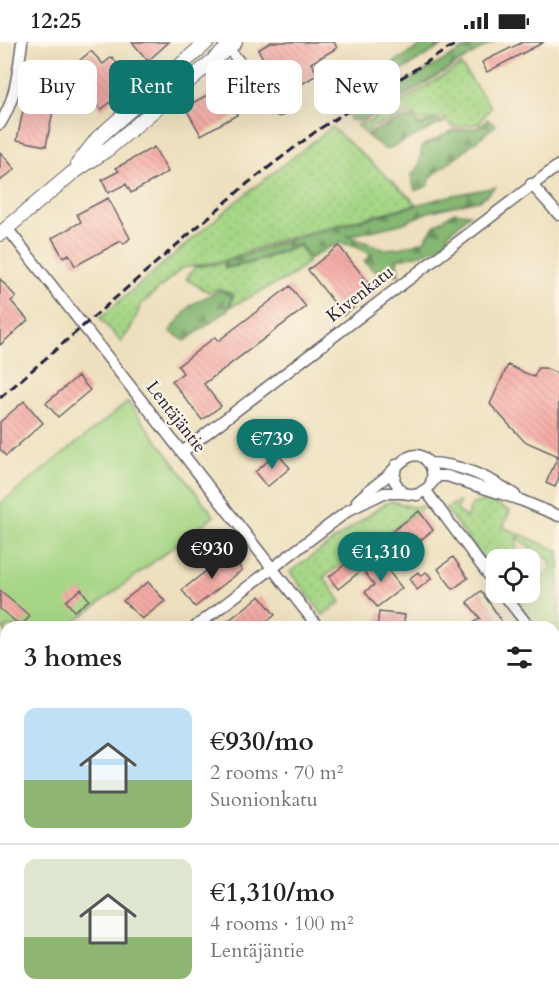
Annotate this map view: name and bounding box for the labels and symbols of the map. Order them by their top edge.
street label: Kivenkatu [321,260,399,328]
street label: Lentäjäntie [140,376,212,458]
pin: €739 [236,419,308,470]
pin: €930 [176,529,248,580]
pin: €1,310 [332,532,430,583]

